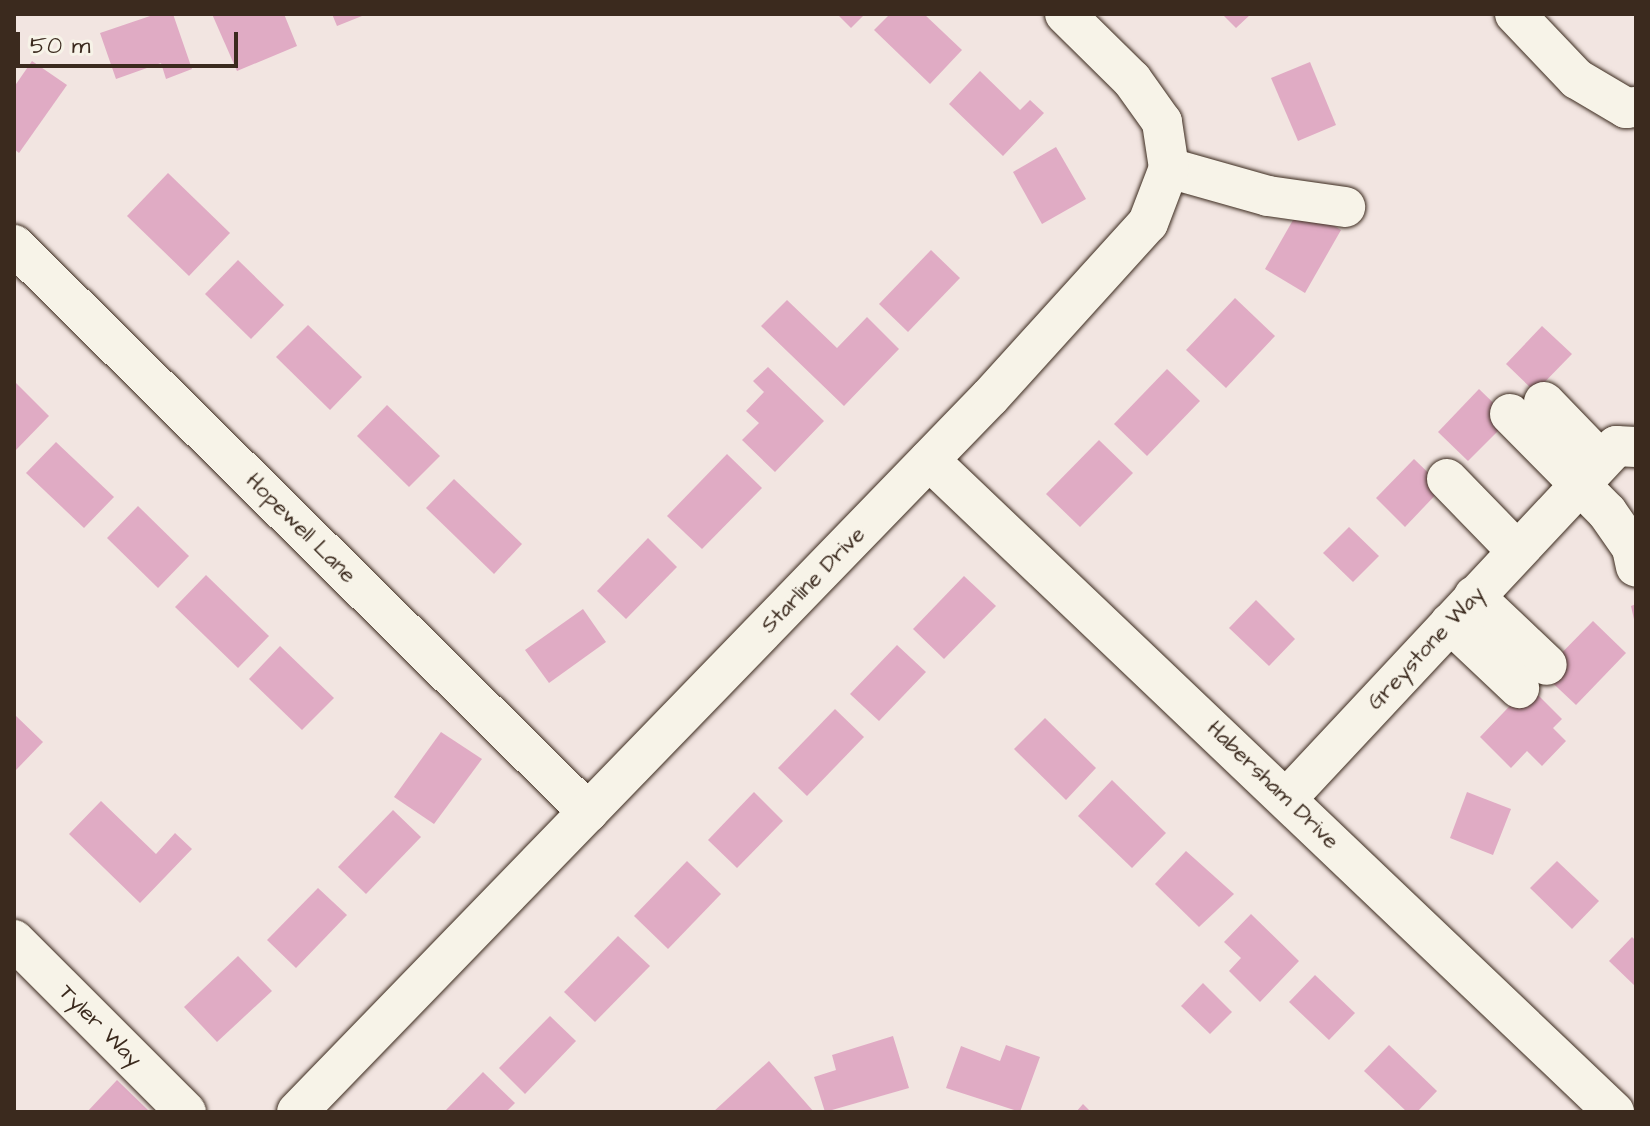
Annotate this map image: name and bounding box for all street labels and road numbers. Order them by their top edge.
street label: Hopewell Lane [241,468,361,588]
street label: Starline Drive [756,521,870,639]
street label: Greystone Way [1362,581,1490,715]
street label: Habersham Drive [1202,715,1344,855]
street label: Tyler Way [53,979,147,1073]

